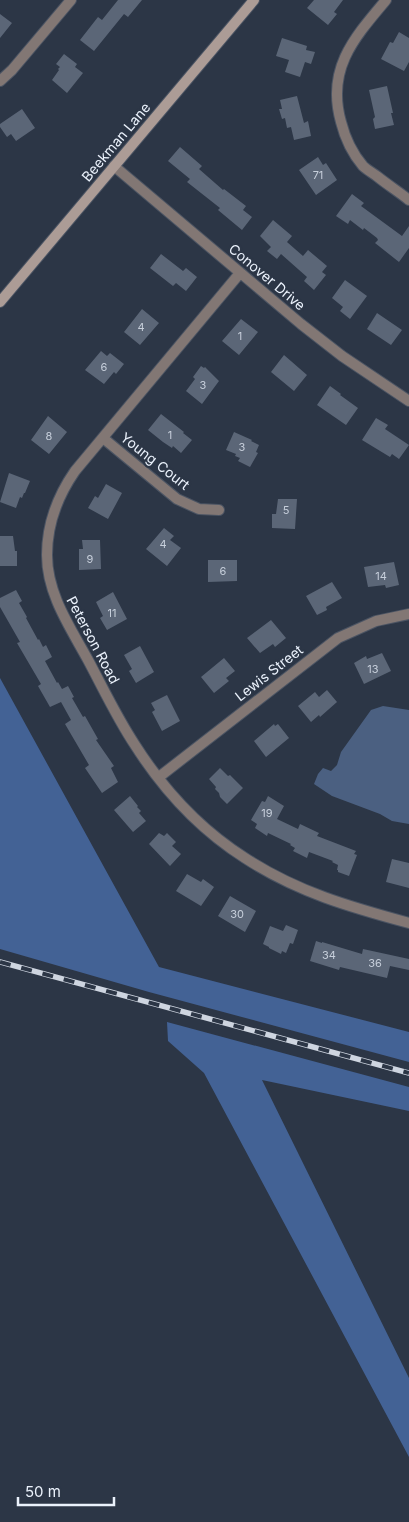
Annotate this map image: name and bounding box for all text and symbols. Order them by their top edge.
street label: Beekman Lane [78,99,154,185]
house number: 71 [313,168,323,182]
street label: Conover Drive [226,240,309,314]
house number: 4 [137,320,145,334]
house number: 1 [238,329,242,343]
house number: 6 [101,360,108,374]
house number: 3 [200,378,207,392]
street label: Young Court [117,428,194,493]
house number: 1 [168,428,172,442]
house number: 8 [46,429,53,443]
house number: 3 [239,440,246,454]
house number: 5 [283,503,290,517]
house number: 4 [159,537,167,551]
house number: 9 [87,552,94,566]
house number: 6 [220,564,227,578]
house number: 14 [375,569,387,583]
street label: Peterson Road [63,593,124,686]
house number: 11 [108,606,116,620]
street label: Lewis Street [231,641,306,704]
house number: 13 [367,662,379,676]
house number: 19 [261,806,273,820]
house number: 30 [230,907,244,921]
house number: 34 [322,948,336,962]
house number: 36 [368,956,382,970]
scale bar [18,1474,114,1506]
text: 50 m [25,1482,61,1501]

